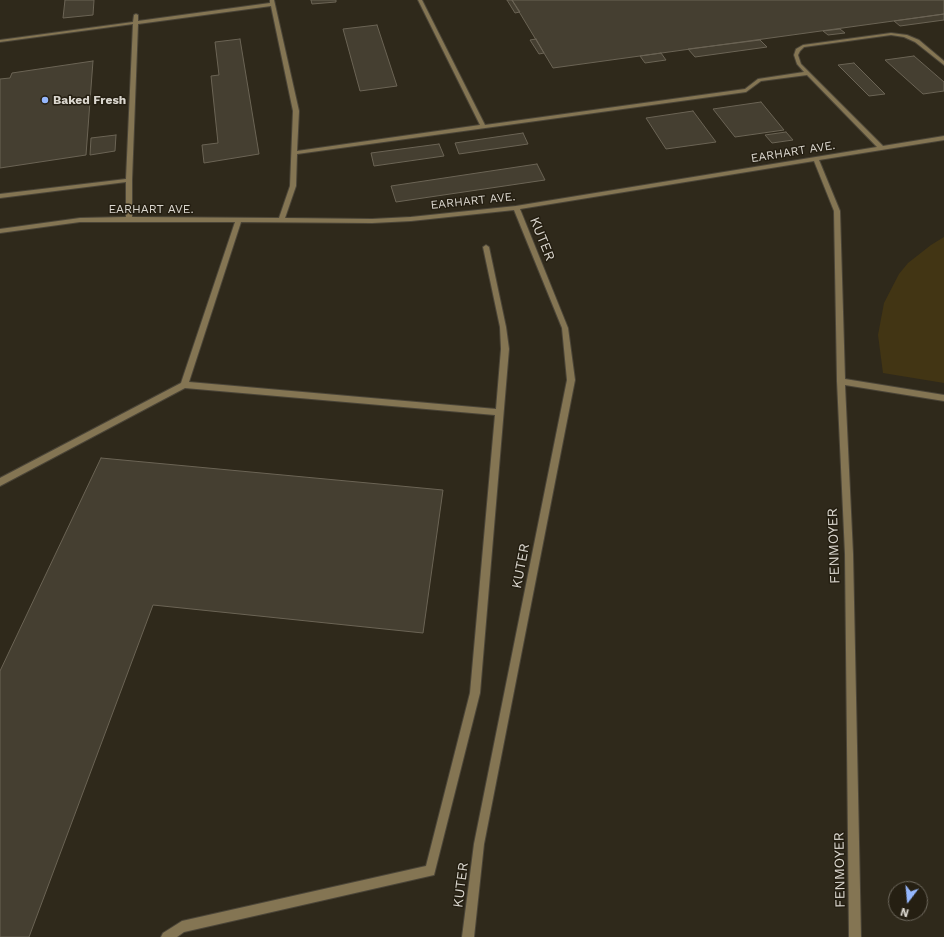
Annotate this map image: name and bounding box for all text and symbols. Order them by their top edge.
place label: Baked Fresh [53,93,126,107]
marker: Baked Fresh [40,95,50,105]
street label: EARHART AVE. [750,138,836,166]
street label: EARHART AVE. [430,189,516,213]
street label: EARHART AVE. [108,202,194,216]
street label: KUTER [526,215,558,263]
street label: FENMOYER [824,508,844,584]
street label: KUTER [508,542,534,590]
street label: FENMOYER [831,832,849,908]
street label: KUTER [450,861,472,909]
north arrow [888,881,928,921]
text: N [899,905,911,919]

